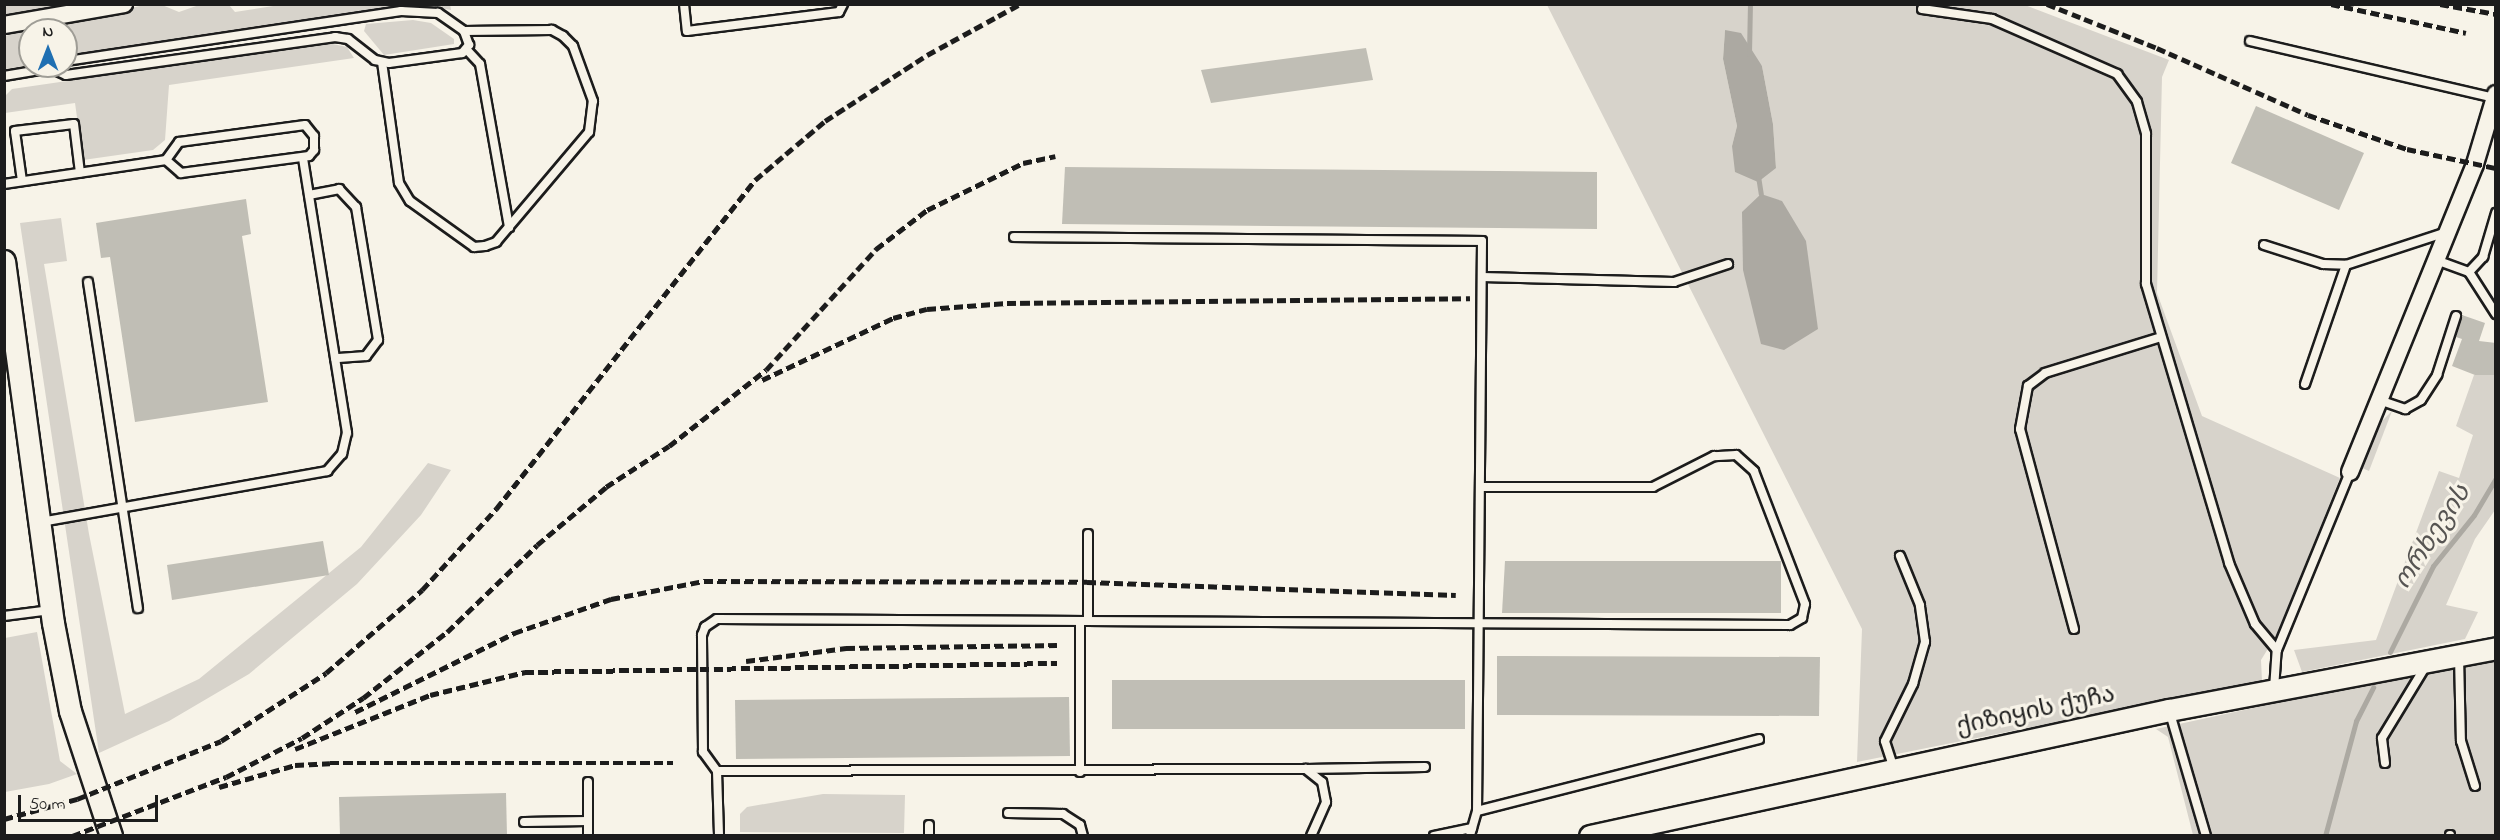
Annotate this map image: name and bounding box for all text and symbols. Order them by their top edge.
north arrow [18,18,78,78]
text: N [43,20,53,44]
water label: ორხევის [2389,480,2479,596]
street label: ქიზიყის ქუჩა [1954,681,2118,743]
scale bar [21,783,160,821]
text: 50 m [29,792,66,818]

